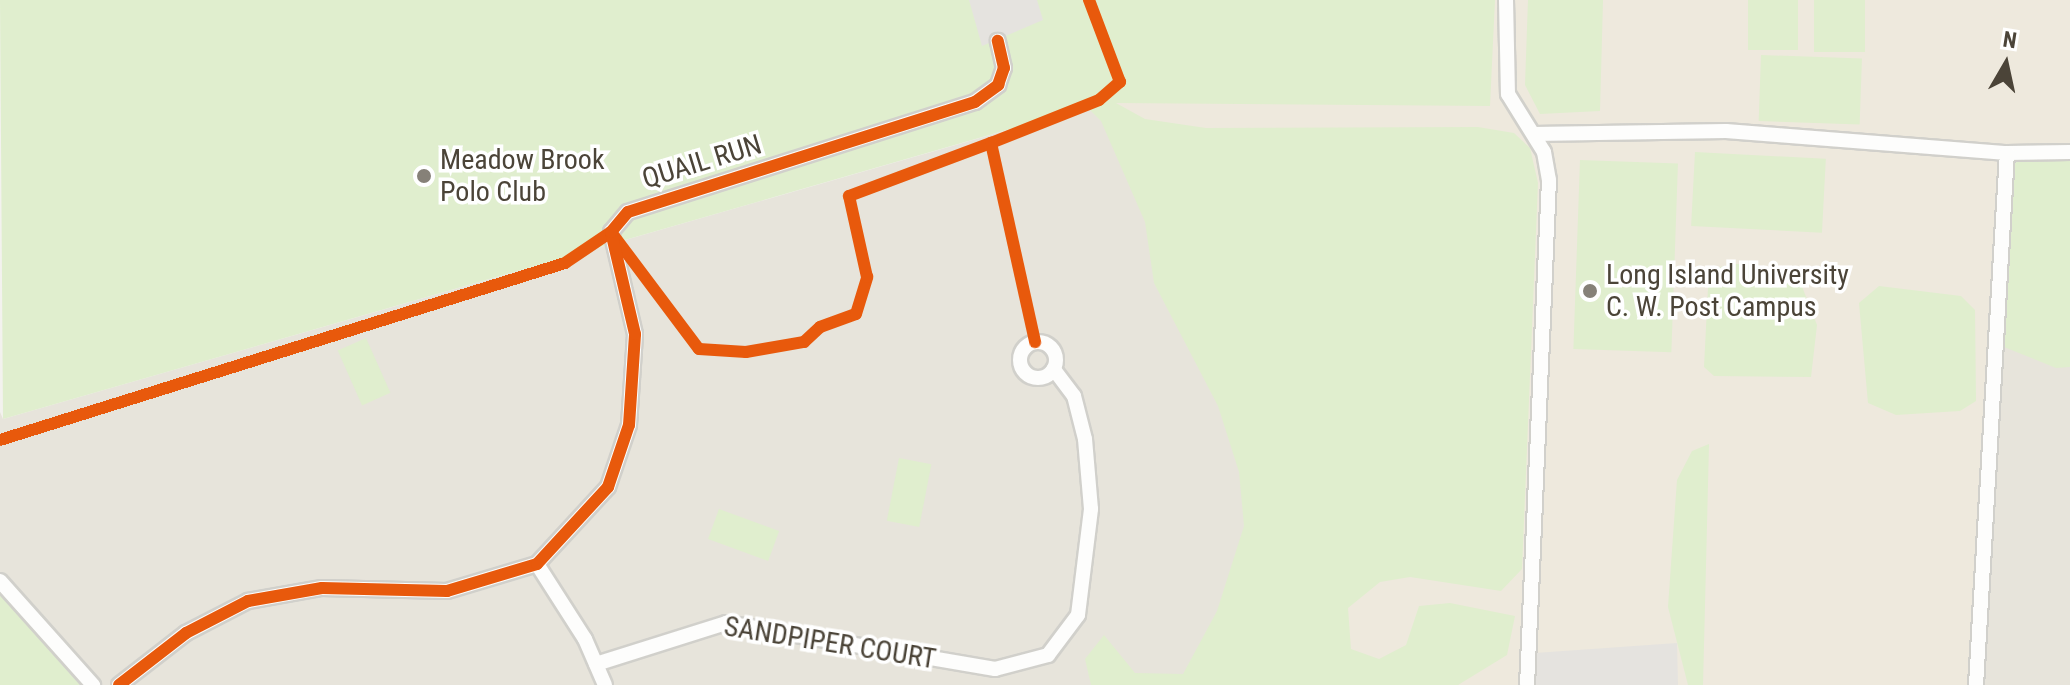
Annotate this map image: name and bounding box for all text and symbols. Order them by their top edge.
north arrow [1966,24,2046,104]
text: N [2001,26,2018,53]
street label: QUAIL RUN [638,128,766,196]
place label: Meadow Brook Polo Club [440,143,605,209]
marker: Meadow Brook Polo Club [415,167,433,185]
place label: Long Island University C. W. Post Campus [1606,258,1849,324]
marker: Long Island University C. W. Post Campus [1581,282,1599,300]
street label: SANDPIPER COURT [722,610,938,676]

